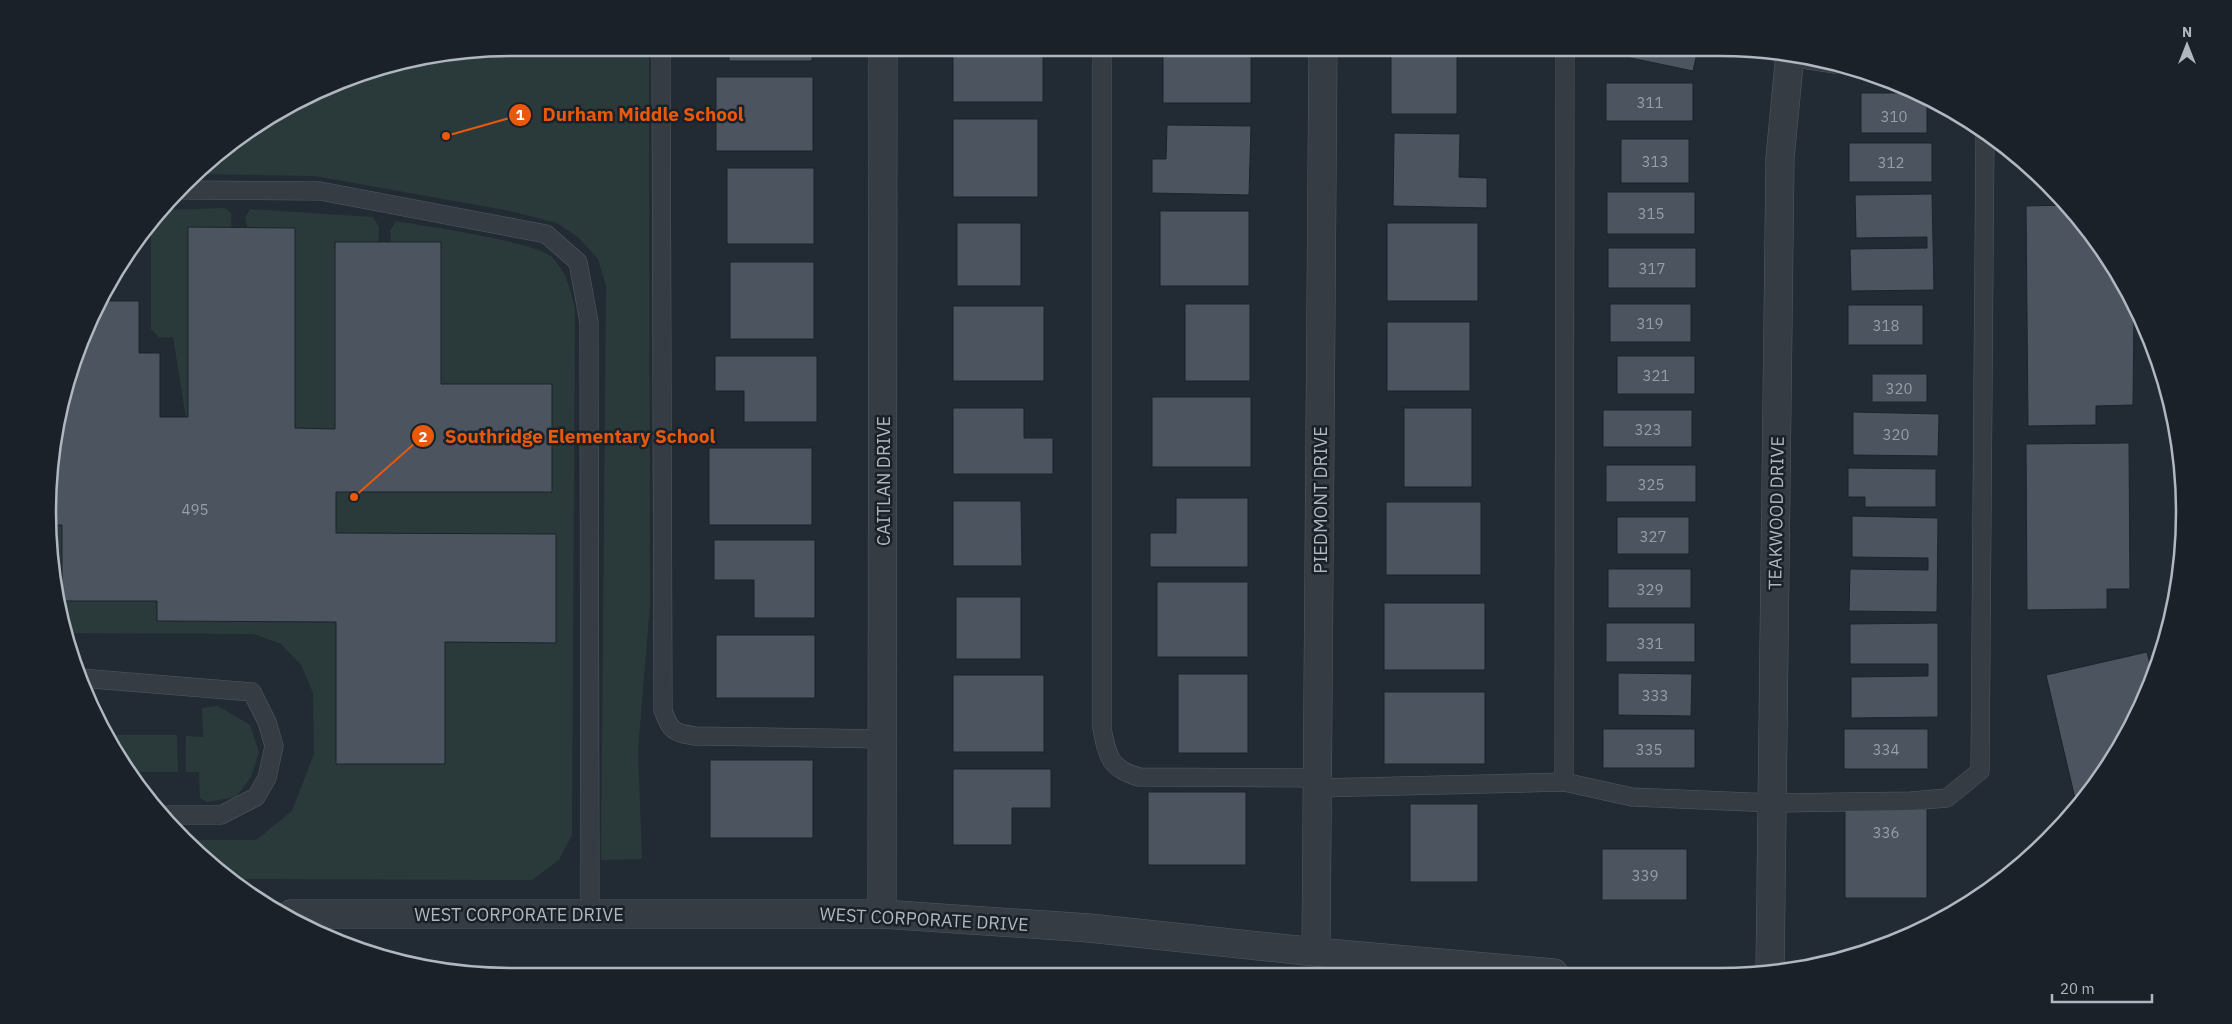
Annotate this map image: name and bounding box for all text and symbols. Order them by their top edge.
north arrow [2162,20,2212,70]
text: N [2182,23,2192,41]
house number: 311 [1636,93,1664,112]
callout: Durham Middle School [508,98,754,132]
text: Durham Middle School [542,102,744,126]
text: 1 [515,105,525,124]
house number: 310 [1880,107,1908,126]
house number: 313 [1641,152,1669,171]
house number: 312 [1877,153,1905,172]
house number: 315 [1637,204,1665,223]
house number: 317 [1638,259,1666,278]
house number: 319 [1636,314,1664,333]
house number: 318 [1872,316,1900,335]
house number: 321 [1642,366,1670,385]
house number: 320 [1885,379,1913,398]
street label: CAITLAN DRIVE [872,416,895,546]
callout: Southridge Elementary School [410,419,726,453]
house number: 323 [1634,420,1662,439]
text: Southridge Elementary School [445,424,715,448]
house number: 320 [1882,425,1910,444]
street label: PIEDMONT DRIVE [1309,426,1332,574]
text: 2 [418,427,428,446]
street label: TEAKWOOD DRIVE [1763,436,1789,590]
house number: 325 [1637,475,1665,494]
house number: 495 [181,500,209,519]
house number: 327 [1639,527,1667,546]
house number: 329 [1636,580,1664,599]
house number: 331 [1636,634,1664,653]
house number: 333 [1641,686,1669,705]
house number: 335 [1635,740,1663,759]
house number: 334 [1872,740,1900,759]
house number: 336 [1872,823,1900,842]
house number: 339 [1631,866,1659,885]
street label: WEST CORPORATE DRIVE [819,902,1029,936]
street label: WEST CORPORATE DRIVE [414,903,624,926]
scale bar [2052,972,2152,1004]
text: 20 m [2060,979,2095,998]

